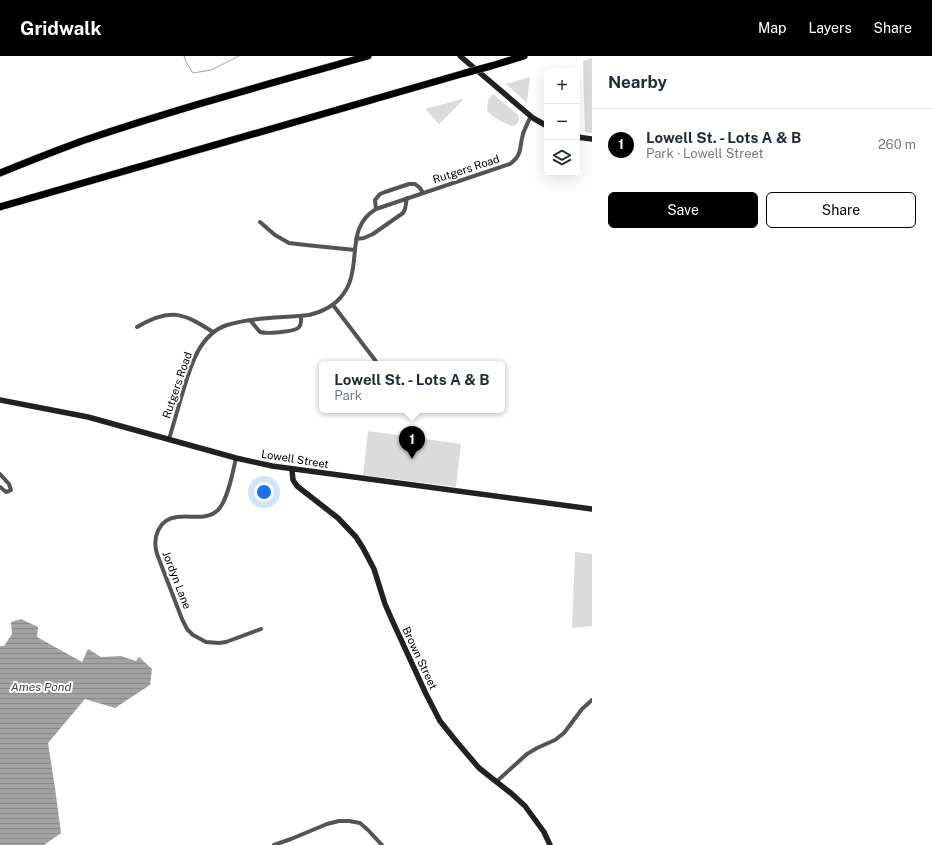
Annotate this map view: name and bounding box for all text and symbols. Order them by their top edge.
text: Gridwalk [20,17,101,39]
text: Map [758,20,786,36]
text: Layers [808,20,852,36]
text: Share [874,20,912,36]
map controls [544,68,580,176]
button: + [544,68,580,104]
text: Nearby [608,72,667,92]
button: − [544,104,580,140]
text: Lowell St. - Lots A & B [646,129,801,146]
text: 1 [618,137,624,152]
text: 260 m [878,137,916,152]
button: layers [544,140,580,176]
text: Park · Lowell Street [646,146,764,161]
street label: Rutgers Road [431,153,501,185]
button: Save [608,192,758,228]
button: Share [766,192,916,228]
street label: Rutgers Road [160,350,194,420]
popup [319,361,505,413]
text: Lowell St. - Lots A & B [334,371,490,388]
text: Park [334,388,362,403]
pin: 1 [399,426,425,459]
street label: Lowell Street [260,448,330,470]
your location [254,482,274,502]
street label: Jordyn Lane [160,549,194,611]
street label: Brown Street [400,625,440,691]
water label: Ames Pond [11,680,71,694]

